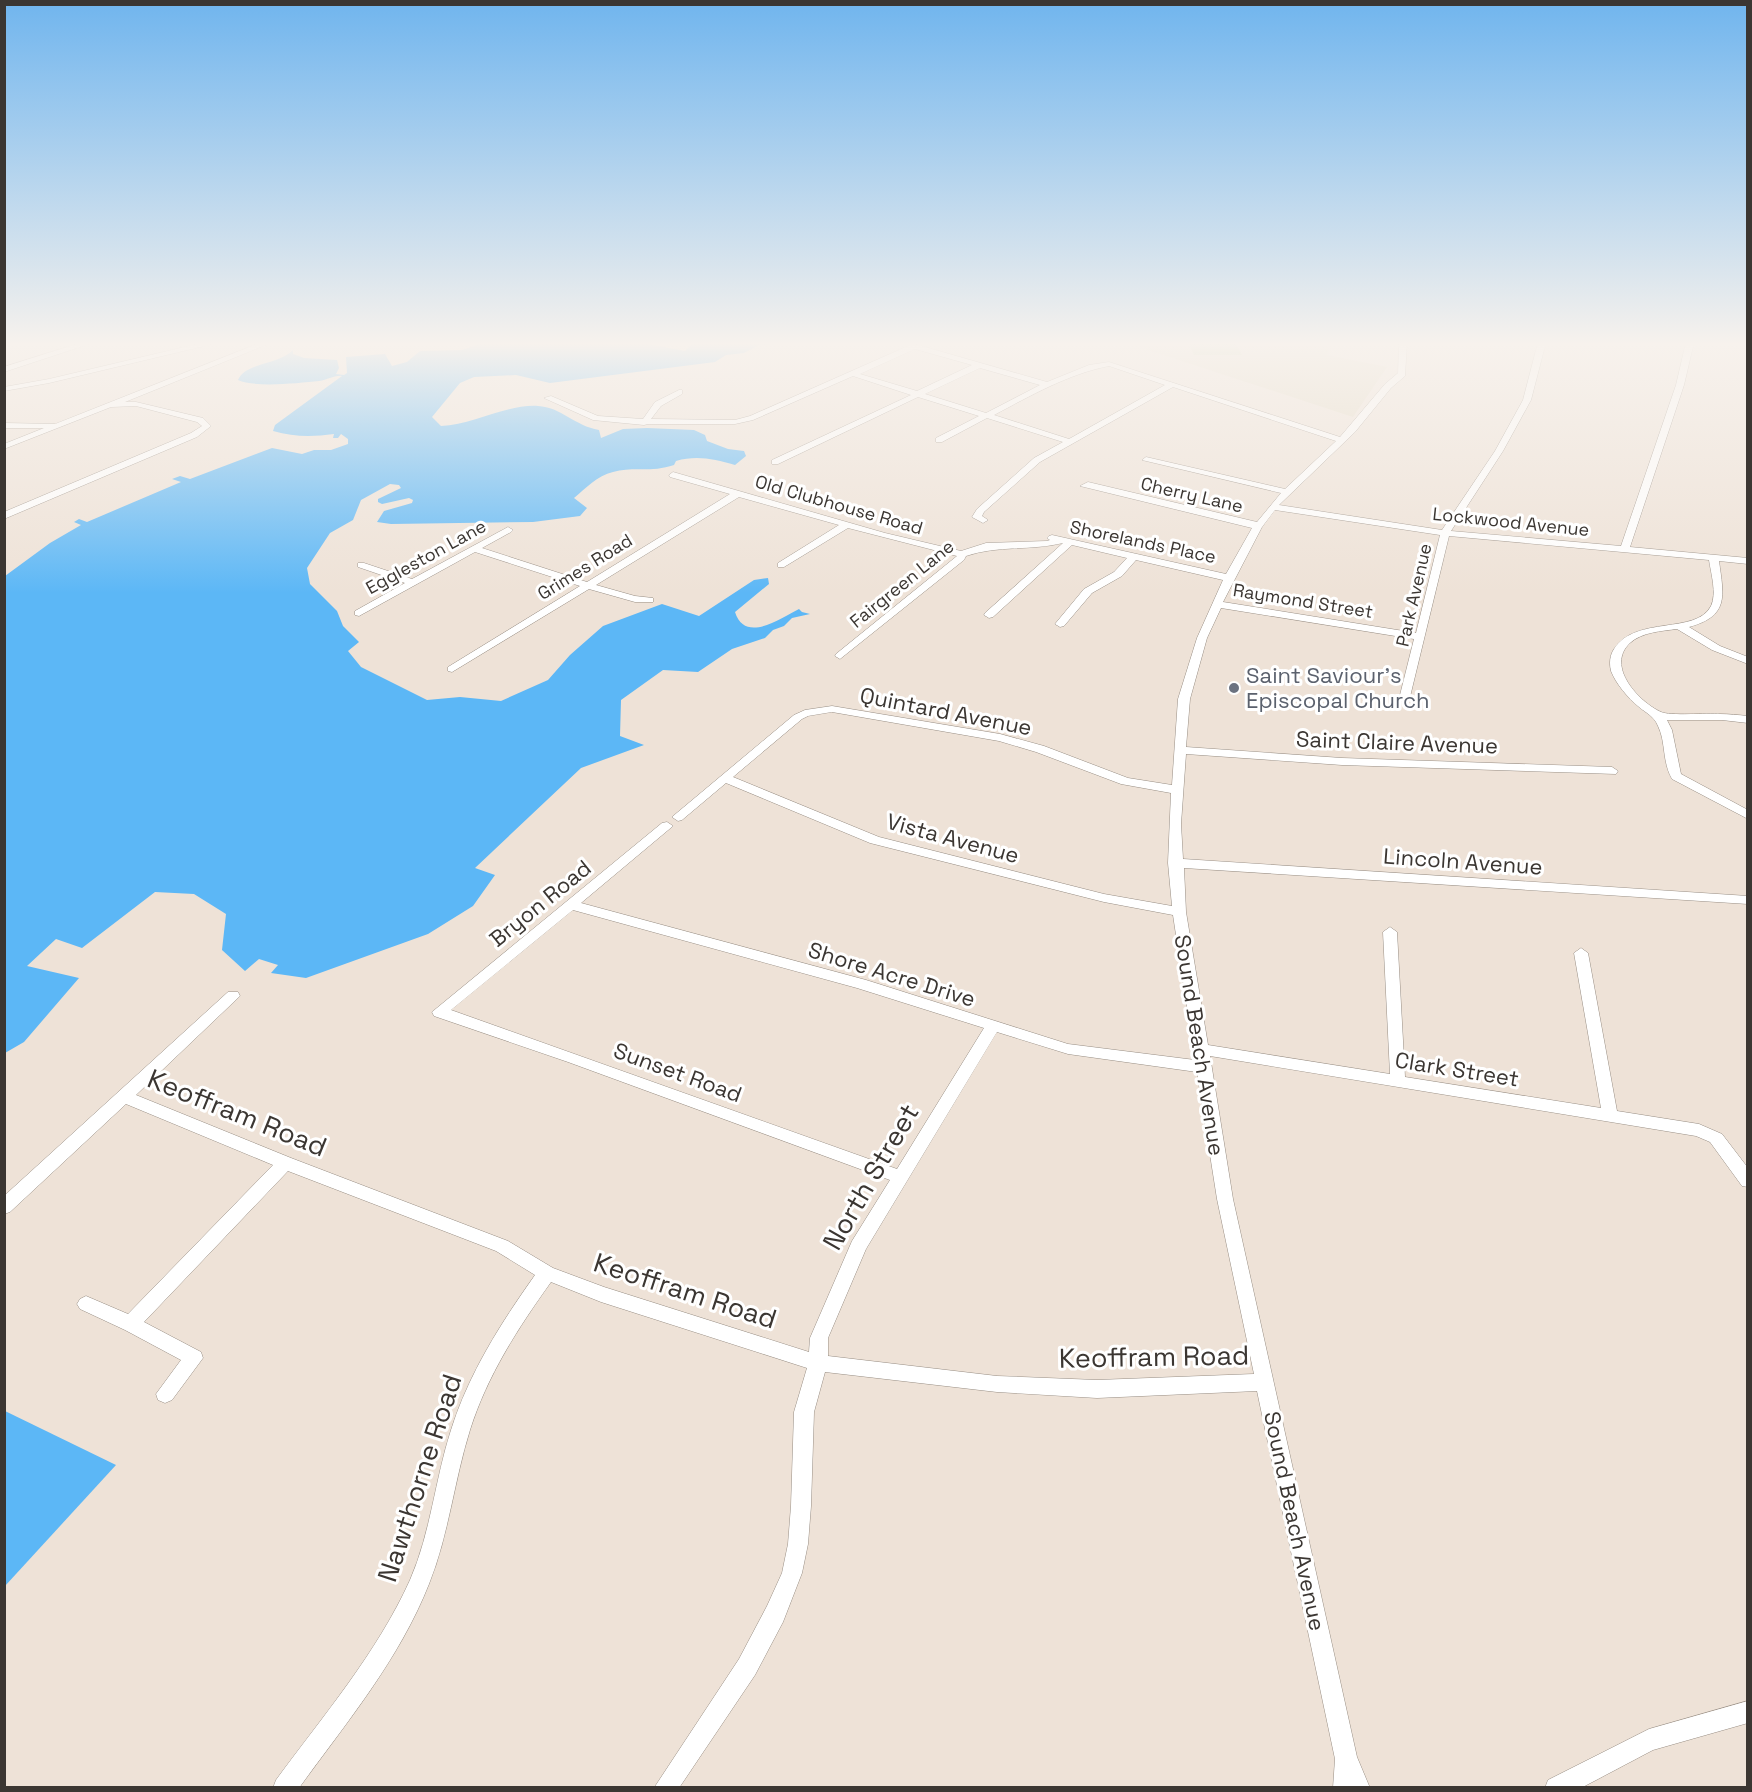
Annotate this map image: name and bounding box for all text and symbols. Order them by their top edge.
street label: Old Clubhouse Road [753,470,926,539]
street label: Cherry Lane [1139,472,1246,517]
street label: Lockwood Avenue [1432,502,1591,541]
street label: Eggleston Lane [361,514,490,599]
street label: Shorelands Place [1068,515,1218,568]
street label: Grimes Road [533,528,636,605]
street label: Fairgreen Lane [845,535,959,633]
street label: Park Avenue [1390,541,1437,649]
street label: Raymond Street [1231,578,1375,623]
place label: Saint Saviour's Episcopal Church [1246,661,1430,714]
street label: Quintard Avenue [858,681,1034,741]
marker: Saint Saviour's Episcopal Church [1227,681,1241,695]
street label: Saint Claire Avenue [1296,724,1498,760]
street label: Vista Avenue [884,807,1022,869]
street label: Lincoln Avenue [1382,841,1544,881]
street label: Bryon Road [483,853,597,953]
street label: Sound Beach Avenue [1169,932,1231,1158]
street label: Shore Acre Drive [805,935,979,1013]
street label: Sunset Road [610,1036,746,1108]
street label: Clark Street [1393,1045,1521,1093]
street label: Keoffram Road [142,1061,332,1164]
street label: North Street [815,1097,927,1256]
street label: Keoffram Road [589,1244,781,1337]
street label: Keoffram Road [1059,1337,1249,1376]
street label: Nawthorne Road [369,1370,470,1586]
street label: Sound Beach Avenue [1258,1409,1332,1633]

